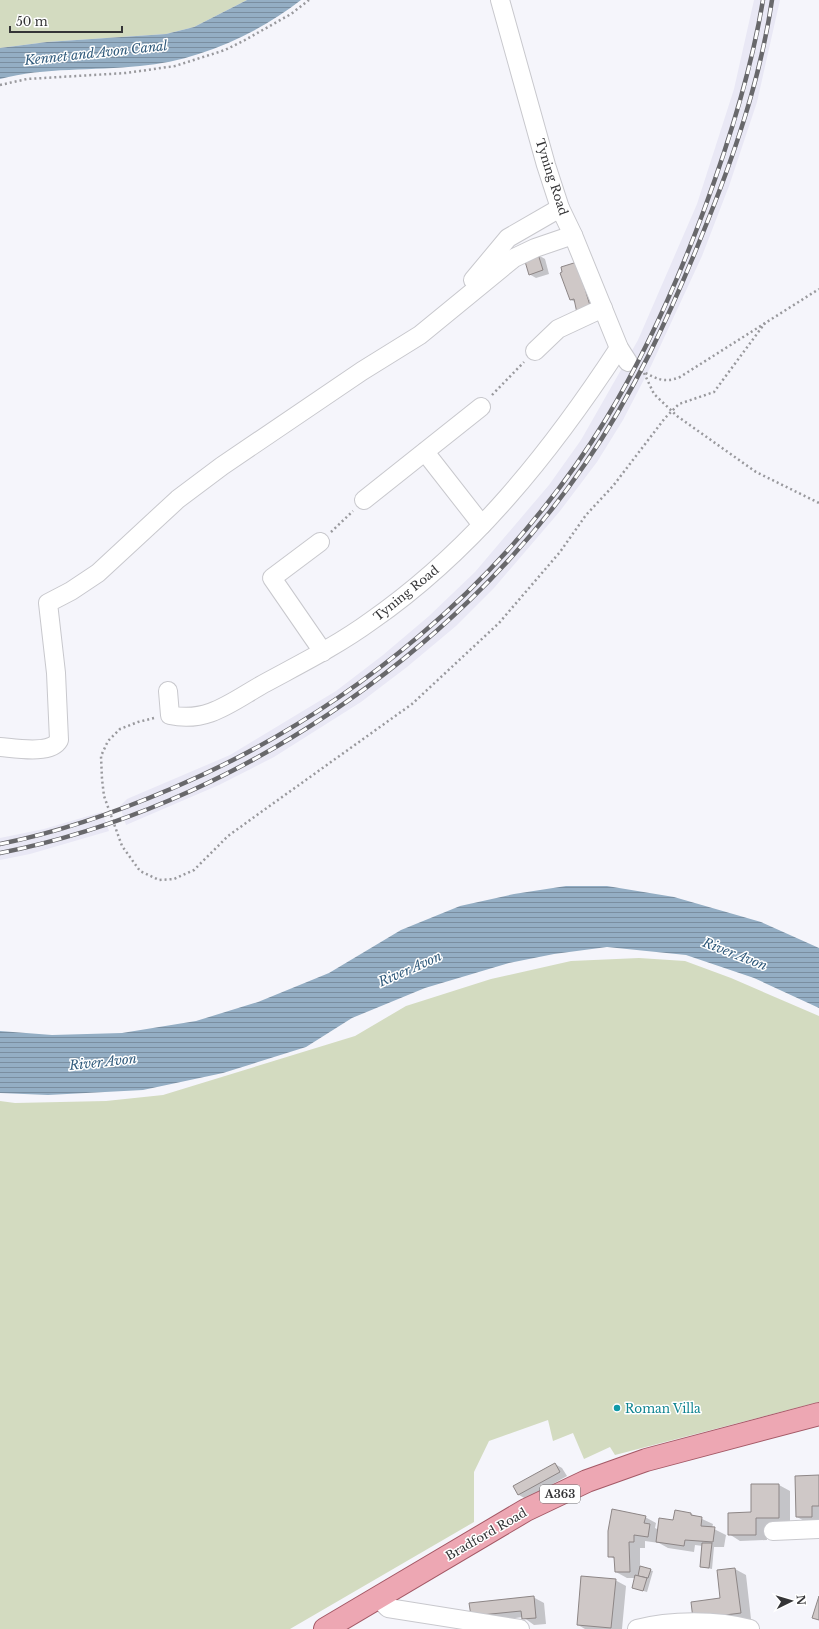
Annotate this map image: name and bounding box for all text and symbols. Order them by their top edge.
scale bar [10,8,122,34]
text: 50 m [16,14,48,29]
water label: Kennet and Avon Canal [23,37,169,69]
street label: Tyning Road [533,137,571,217]
street label: Tyning Road [370,562,442,624]
water label: River Avon [699,934,770,974]
water label: River Avon [375,947,444,991]
water label: River Avon [67,1050,138,1074]
place label: Roman Villa [625,1401,701,1416]
marker: Roman Villa [612,1403,622,1413]
road number: A363 [540,1485,580,1503]
street label: Bradford Road [443,1505,529,1563]
north arrow [771,1581,811,1621]
text: N [794,1594,808,1607]

